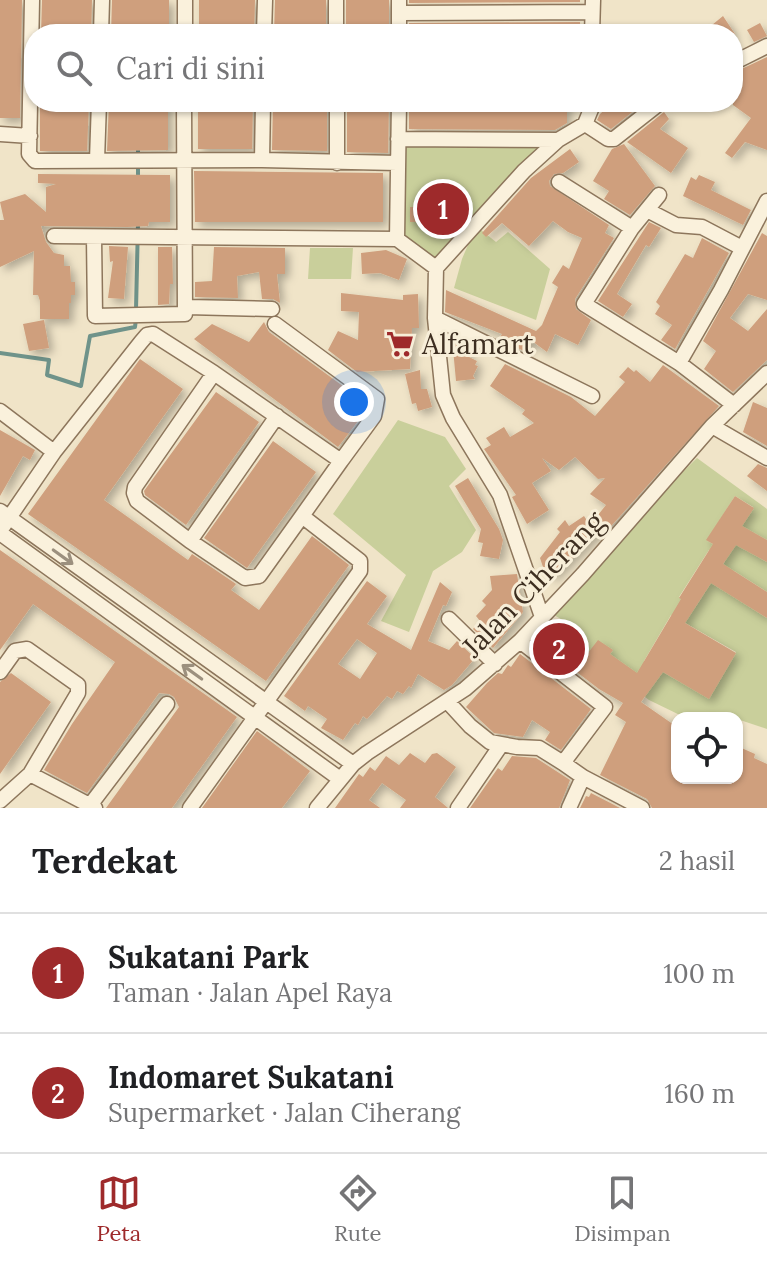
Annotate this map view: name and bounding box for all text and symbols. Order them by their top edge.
search box [24,24,743,112]
icon: search [52,46,96,90]
text: Cari di sini [116,49,265,87]
pin: 1 [417,179,469,239]
place label: Alfamart [421,326,534,362]
supermarket icon: Alfamart [385,329,415,359]
your location [334,382,374,422]
street label: Jalan Ciherang [454,503,612,665]
one-way arrow [52,548,73,565]
pin: 2 [533,619,585,679]
one-way arrow [181,664,203,680]
map controls [671,712,743,784]
button: locate [671,712,743,784]
text: Terdekat [32,839,177,882]
text: 2 hasil [659,844,735,877]
text: Sukatani Park [108,938,309,976]
text: 1 [53,957,63,990]
text: 100 m [663,957,735,990]
text: Taman · Jalan Apel Raya [108,976,392,1009]
text: Indomaret Sukatani [108,1058,394,1096]
text: 2 [51,1077,65,1110]
text: 160 m [664,1077,735,1110]
text: Supermarket · Jalan Ciherang [108,1096,460,1129]
tab: Peta [96,1171,141,1247]
tab: Rute [334,1171,381,1247]
tab: Disimpan [574,1171,671,1247]

